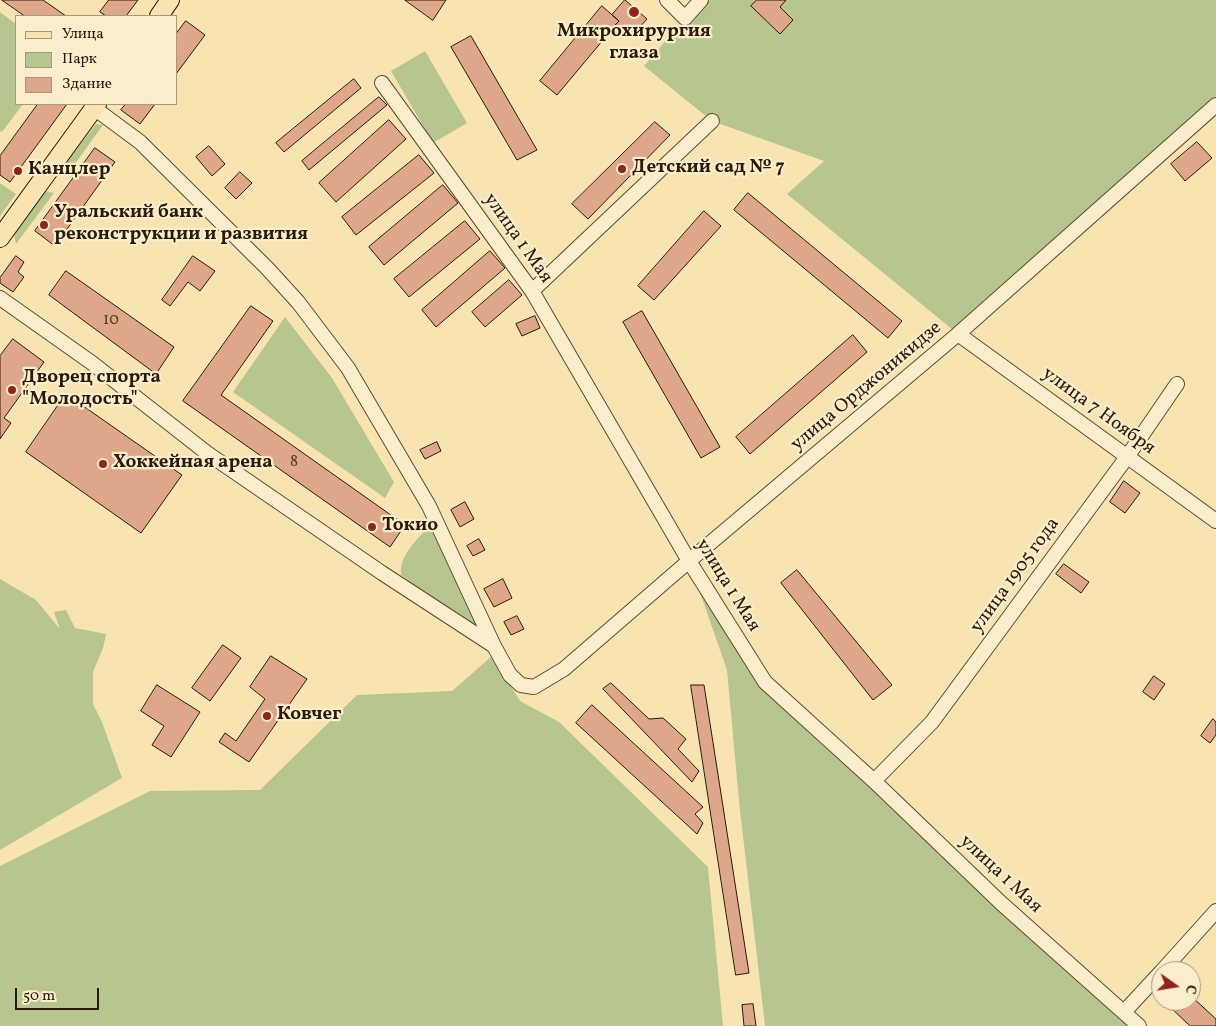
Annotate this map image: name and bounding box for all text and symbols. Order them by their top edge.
marker: Микрохирургия глаза [627,5,641,19]
legend [15,15,178,105]
place label: Микрохирургия глаза [557,22,711,66]
text: Улица [62,24,104,45]
text: Парк [62,49,97,70]
text: Здание [62,74,112,95]
place label: Детский сад № 7 [632,158,785,180]
place label: Канцлер [28,160,110,182]
marker: Детский сад № 7 [616,163,628,175]
marker: Канцлер [12,165,24,177]
street label: улица 1 Мая [478,189,556,289]
place label: Уральский банк реконструкции и развития [54,203,308,247]
marker: Уральский банк реконструкции и развития [38,219,50,231]
house number: 10 [103,311,119,331]
street label: улица Орджоникидзе [787,317,947,457]
street label: улица 7 Ноября [1037,363,1159,461]
place label: Дворец спорта "Молодость" [22,368,161,412]
marker: Дворец спорта "Молодость" [6,384,18,396]
place label: Хоккейная арена [113,453,273,475]
house number: 8 [290,453,298,473]
marker: Хоккейная арена [97,458,109,470]
street label: улица 1905 года [967,514,1065,638]
place label: Токио [382,516,438,538]
marker: Токио [366,521,378,533]
street label: улица 1 Мая [690,535,764,637]
place label: Ковчег [277,705,341,727]
marker: Ковчег [261,710,273,722]
street label: улица 1 Мая [954,831,1046,919]
north arrow [1151,961,1201,1011]
scale bar [18,978,101,1010]
text: С [1180,983,1200,996]
text: 50 m [23,986,55,1007]

